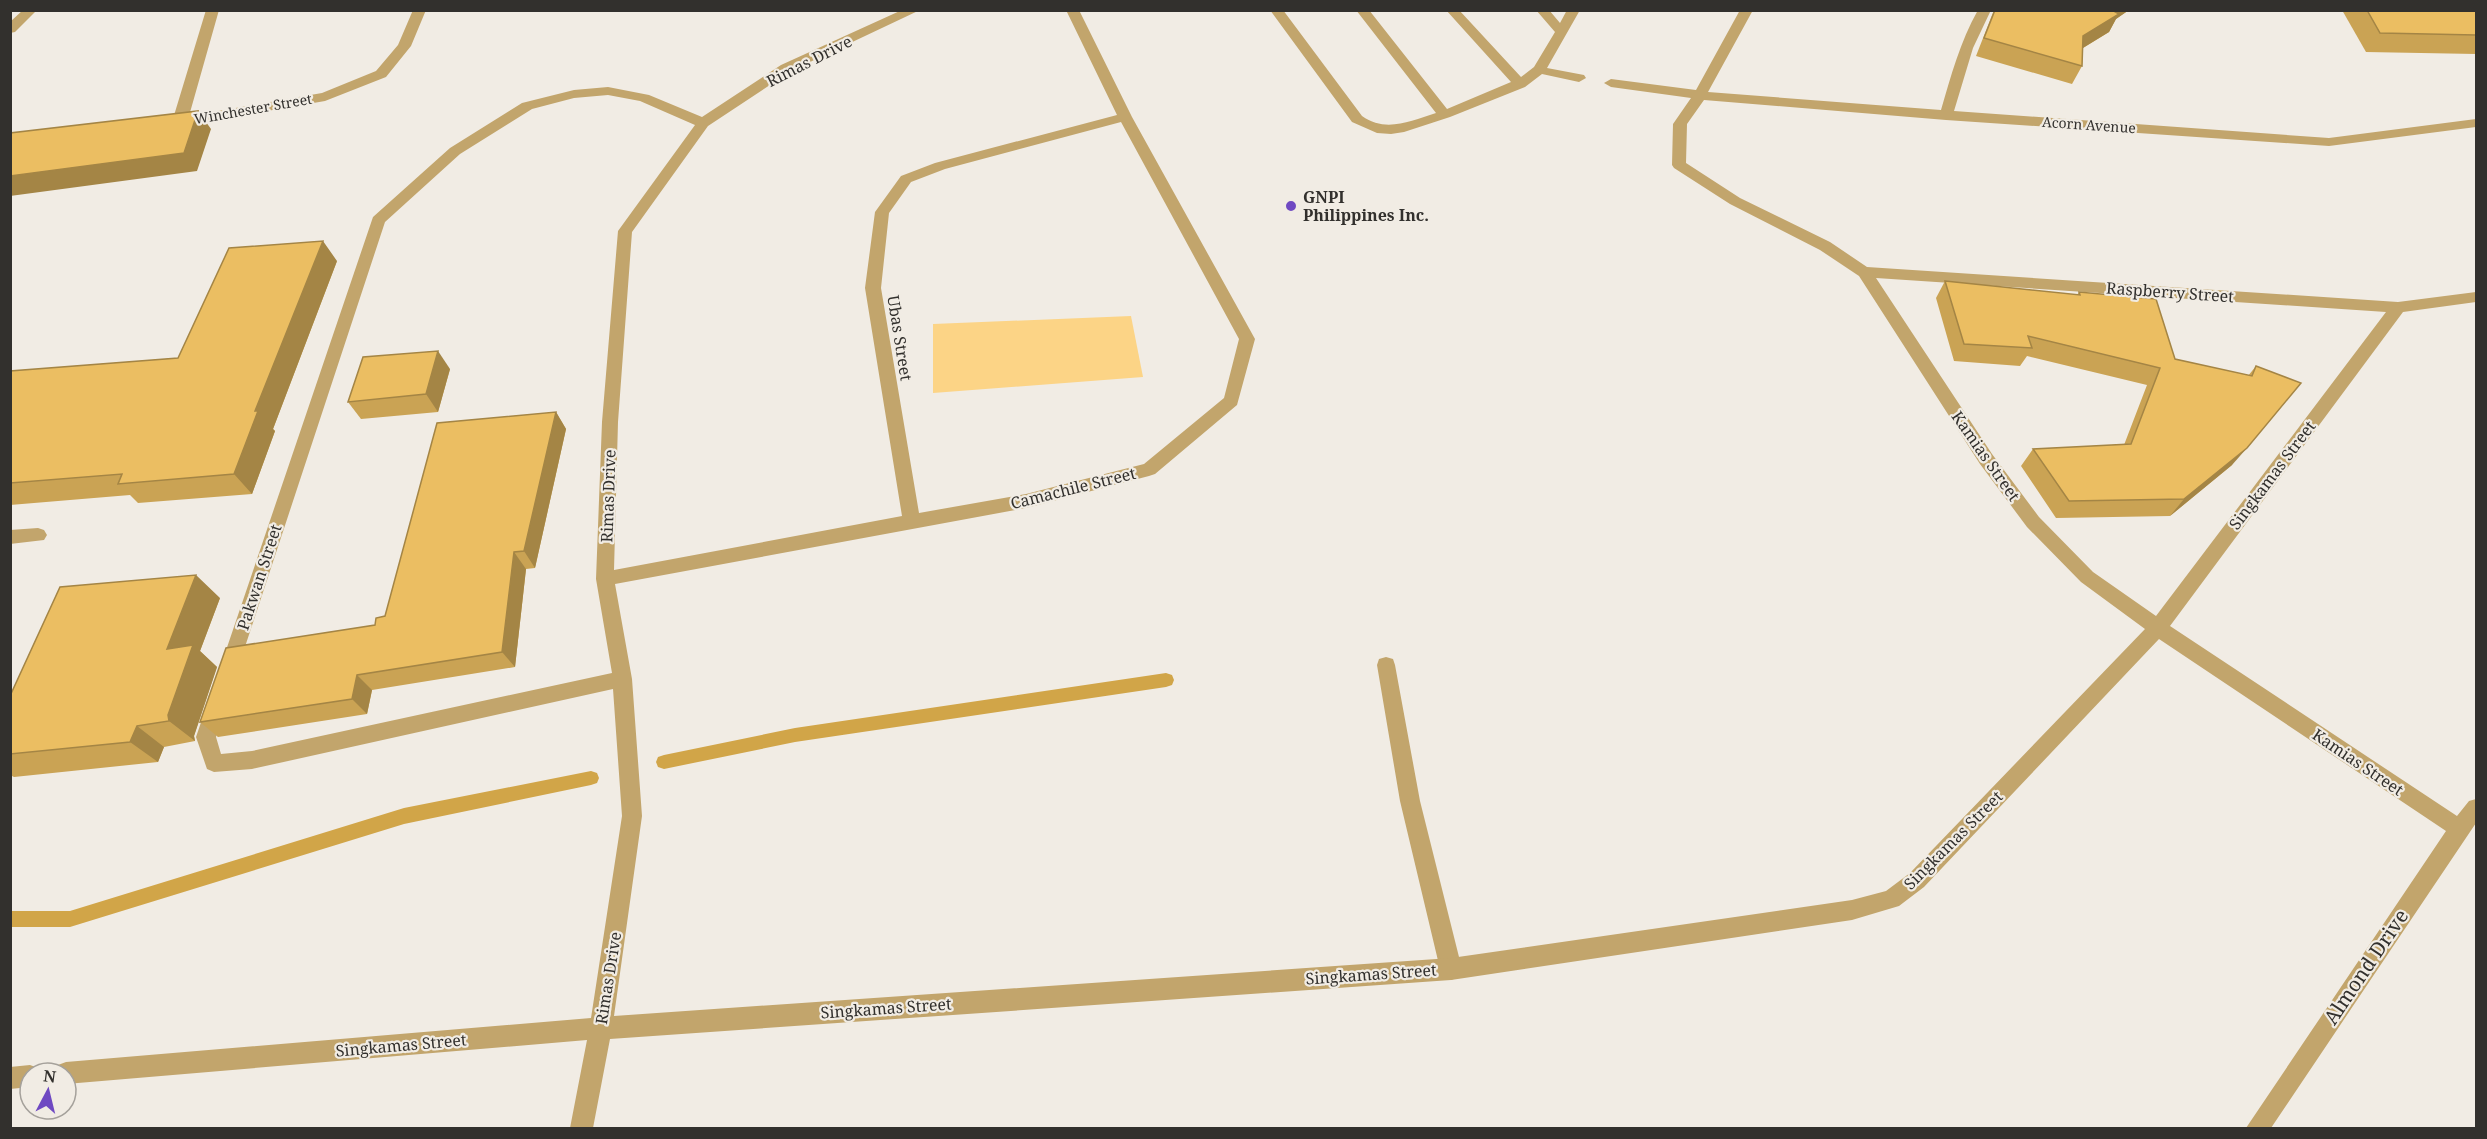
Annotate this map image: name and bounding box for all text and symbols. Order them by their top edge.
street label: Rimas Drive [762,30,856,92]
street label: Winchester Street [192,89,313,128]
street label: Acorn Avenue [2042,112,2137,137]
place label: GNPI Philippines Inc. [1303,186,1429,226]
marker: GNPI Philippines Inc. [1284,199,1298,213]
street label: Raspberry Street [2105,277,2235,307]
street label: Ubas Street [882,294,918,383]
street label: Kamias Street [1947,406,2025,506]
street label: Singkamas Street [2224,416,2320,534]
street label: Rimas Drive [595,449,621,543]
street label: Camachile Street [1008,462,1138,514]
street label: Pakwan Street [232,521,287,633]
street label: Kamias Street [2308,723,2408,801]
street label: Singkamas Street [1899,786,2007,894]
street label: Almond Drive [2317,904,2414,1030]
street label: Rimas Drive [590,930,626,1026]
street label: Singkamas Street [1305,958,1438,990]
street label: Singkamas Street [820,992,953,1024]
street label: Singkamas Street [335,1028,468,1062]
north arrow [18,1061,78,1121]
text: N [42,1064,58,1088]

